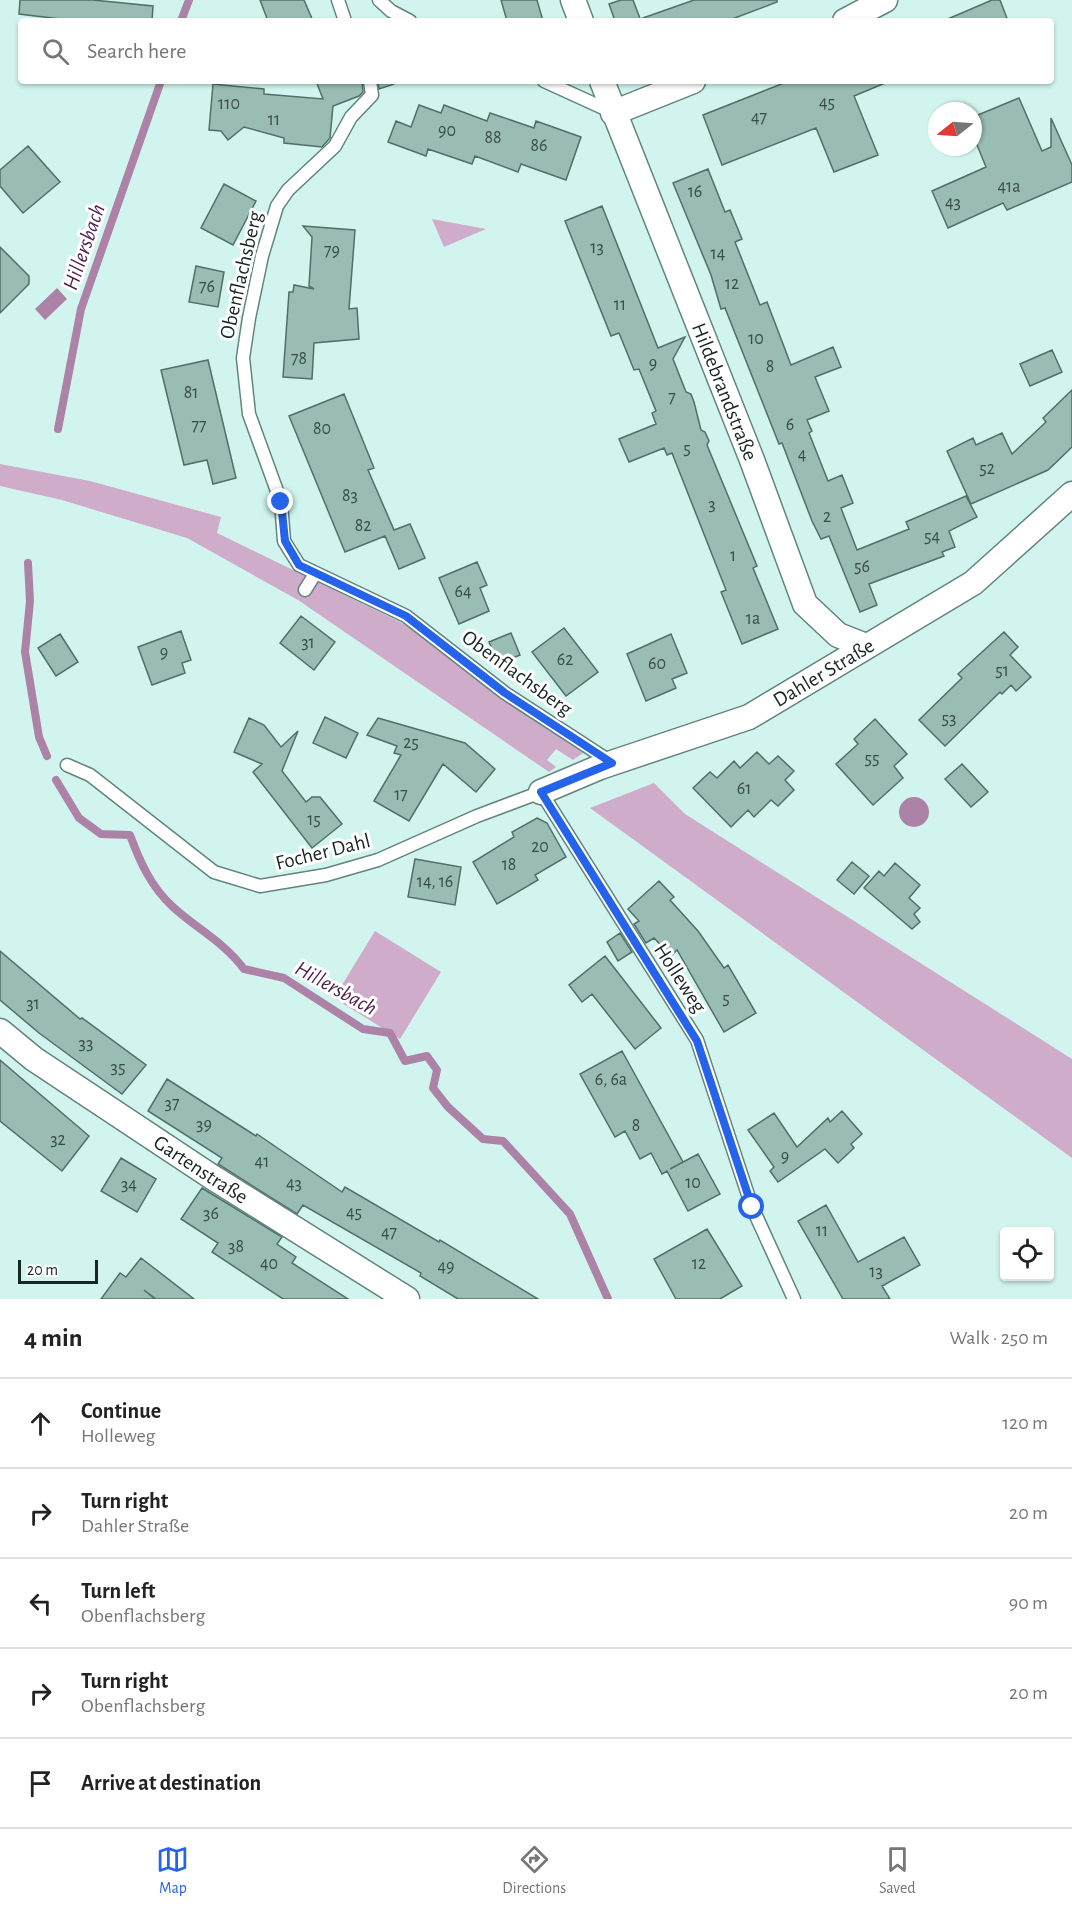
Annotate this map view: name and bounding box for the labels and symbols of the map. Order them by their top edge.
house number: 45 [819,94,835,112]
house number: 110 [218,95,240,113]
north arrow [928,102,982,156]
house number: 47 [751,109,767,127]
house number: 11 [268,111,280,129]
house number: 90 [438,122,456,140]
house number: 88 [484,129,502,147]
house number: 86 [531,137,548,155]
house number: 41a [997,178,1021,196]
house number: 16 [688,183,702,201]
house number: 43 [945,194,961,212]
water label: Hillersbach [59,201,109,293]
street label: Obenflachsberg [216,208,266,341]
house number: 13 [590,239,604,257]
house number: 79 [324,242,340,260]
house number: 14 [711,245,726,263]
house number: 12 [725,275,739,293]
house number: 76 [199,278,215,296]
house number: 11 [614,296,626,314]
street label: Hildebrandstraße [688,320,761,463]
house number: 10 [748,330,764,348]
house number: 78 [291,350,307,368]
house number: 9 [649,355,657,373]
house number: 8 [766,358,774,376]
house number: 81 [184,384,198,402]
house number: 7 [668,389,676,407]
house number: 6 [786,416,794,434]
house number: 77 [191,417,207,435]
house number: 80 [313,420,331,438]
house number: 5 [683,440,691,458]
house number: 4 [798,446,807,464]
house number: 52 [979,460,995,478]
house number: 83 [342,487,358,505]
route end [267,488,293,514]
house number: 3 [708,496,716,514]
house number: 2 [823,508,831,526]
house number: 82 [355,517,371,535]
house number: 54 [924,528,940,546]
house number: 1 [730,547,736,565]
house number: 56 [854,558,870,576]
house number: 64 [454,583,472,601]
house number: 1a [746,610,760,628]
street label: Obenflachsberg [458,626,577,720]
house number: 31 [301,634,315,652]
street label: Dahler Straße [769,634,878,711]
house number: 9 [160,644,168,662]
house number: 62 [557,651,573,669]
house number: 60 [648,655,666,673]
house number: 51 [995,662,1009,680]
house number: 53 [942,710,956,728]
house number: 25 [403,734,419,752]
house number: 55 [864,750,880,768]
house number: 61 [737,780,751,798]
house number: 17 [394,786,408,804]
house number: 15 [307,811,321,829]
street label: Focher Dahl [273,830,373,874]
house number: 20 [531,838,549,856]
house number: 18 [502,856,516,874]
house number: 14, 16 [417,873,453,891]
street label: Holleweg [650,940,710,1017]
water label: Hillersbach [292,957,380,1019]
house number: 5 [722,990,730,1008]
house number: 31 [26,995,40,1013]
house number: 33 [79,1035,93,1053]
house number: 35 [111,1059,125,1077]
house number: 6, 6a [595,1071,627,1089]
house number: 37 [165,1095,179,1113]
house number: 39 [196,1116,212,1134]
house number: 8 [632,1117,640,1135]
house number: 32 [50,1131,66,1149]
street label: Gartenstraße [150,1131,252,1207]
house number: 9 [781,1148,789,1166]
house number: 41 [255,1153,269,1171]
house number: 10 [685,1174,701,1192]
house number: 43 [286,1175,302,1193]
house number: 34 [121,1176,137,1194]
route start [738,1193,764,1219]
house number: 45 [346,1204,362,1222]
house number: 36 [203,1205,219,1223]
house number: 11 [816,1222,828,1240]
house number: 47 [381,1224,397,1242]
house number: 38 [228,1238,244,1256]
house number: 40 [260,1255,278,1273]
house number: 12 [692,1255,706,1273]
scale bar [18,1257,98,1284]
house number: 49 [437,1258,455,1276]
house number: 13 [869,1263,883,1281]

